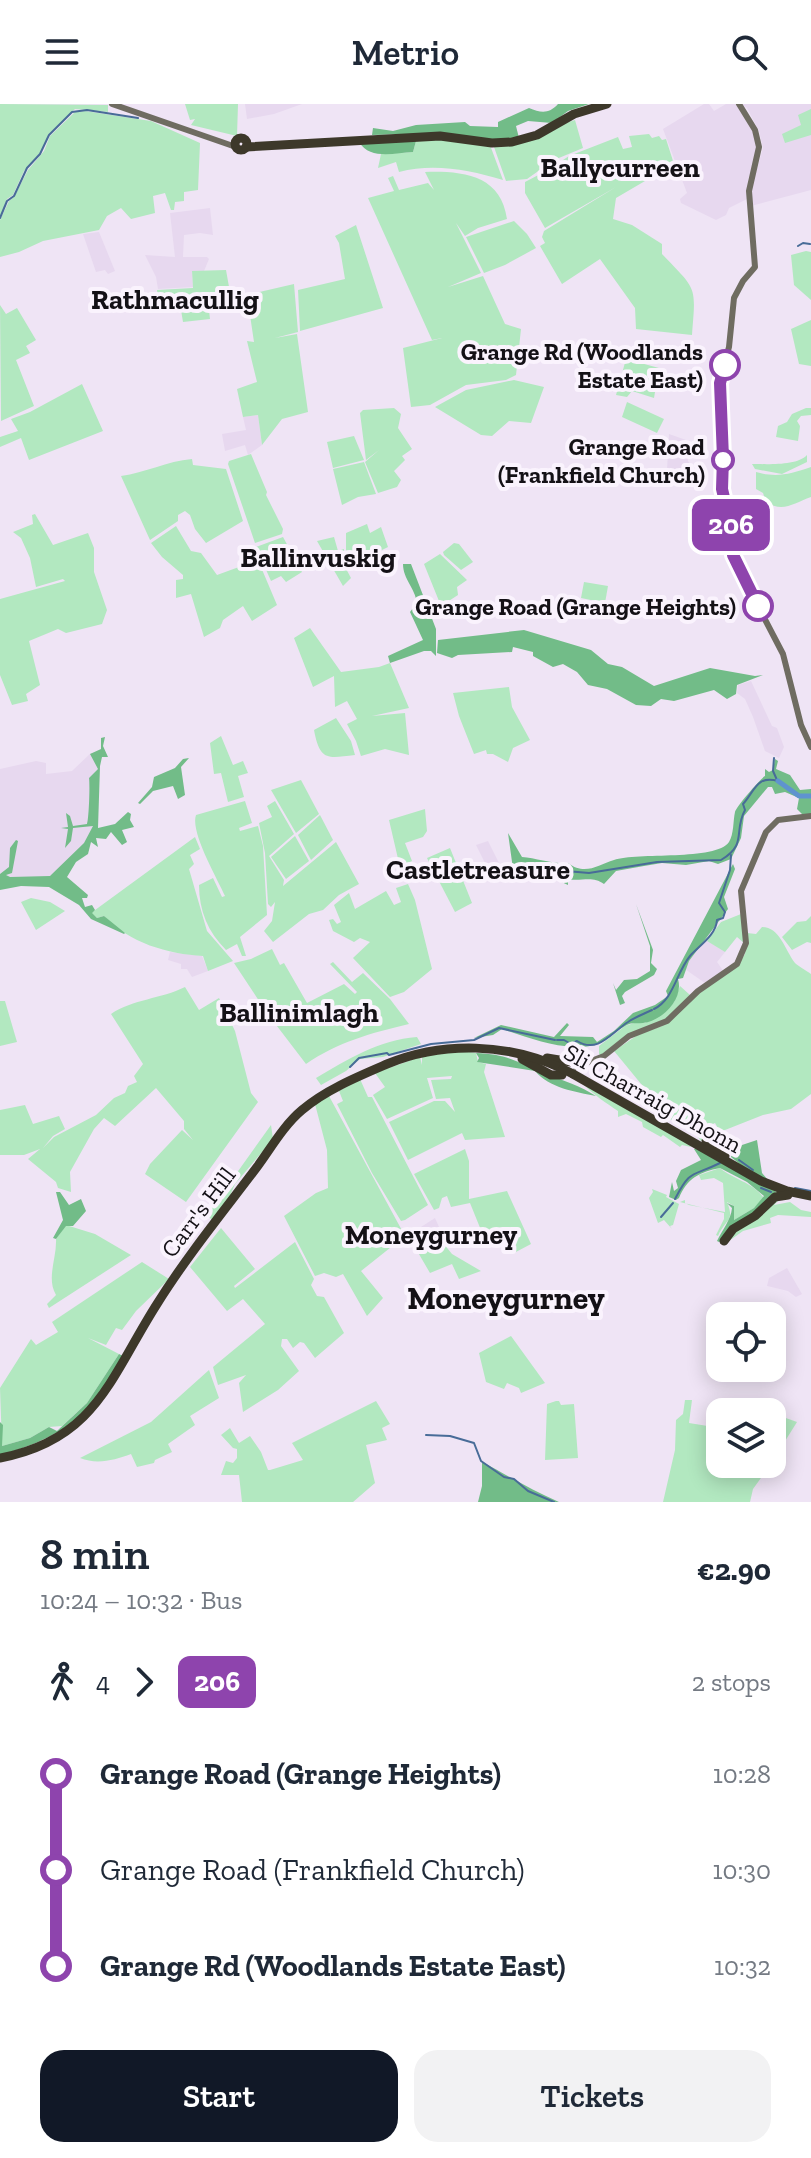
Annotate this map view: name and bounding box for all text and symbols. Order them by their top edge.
icon: menu [40,30,84,74]
icon: search [727,30,771,74]
text: Metrio [352,31,459,74]
district label: Ballycurreen [540,151,700,184]
district label: Rathmacullig [91,283,259,316]
place label: Grange Rd (Woodlands Estate East) [461,337,703,394]
marker: Grange Rd (Woodlands Estate East) [710,350,740,380]
place label: Grange Road (Frankfield Church) [498,432,705,489]
marker: Grange Road (Frankfield Church) [712,449,734,471]
line badge: 206 [685,499,777,551]
text: 206 [708,508,754,541]
district label: Ballinvuskig [240,541,396,574]
marker: Grange Road (Grange Heights) [743,591,773,621]
place label: Grange Road (Grange Heights) [415,592,736,621]
district label: Castletreasure [386,853,570,886]
district label: Ballinimlagh [219,996,379,1029]
street label: Sli Charraig Dhonn [559,1037,747,1159]
street label: Carr's Hill [155,1161,241,1263]
district label: Moneygurney [345,1218,517,1251]
district label: Moneygurney [407,1279,605,1317]
map controls [706,1302,786,1478]
button: locate [706,1302,786,1382]
button: layers [706,1398,786,1478]
text: 8 min [40,1527,150,1580]
text: €2.90 [697,1552,771,1588]
text: 10:24 – 10:32 · Bus [40,1584,242,1616]
icon: walk [40,1660,84,1704]
icon: forward [122,1660,166,1704]
text: 206 [194,1665,240,1698]
text: 4 [96,1666,110,1698]
text: 2 stops [692,1666,771,1698]
text: Grange Road (Grange Heights) [100,1756,501,1792]
text: 10:28 [713,1758,771,1790]
text: Grange Road (Frankfield Church) [100,1852,525,1888]
text: 10:30 [712,1854,771,1886]
text: Grange Rd (Woodlands Estate East) [100,1948,565,1984]
text: 10:32 [714,1950,771,1982]
button: Start [40,2050,398,2142]
button: Tickets [414,2050,771,2142]

